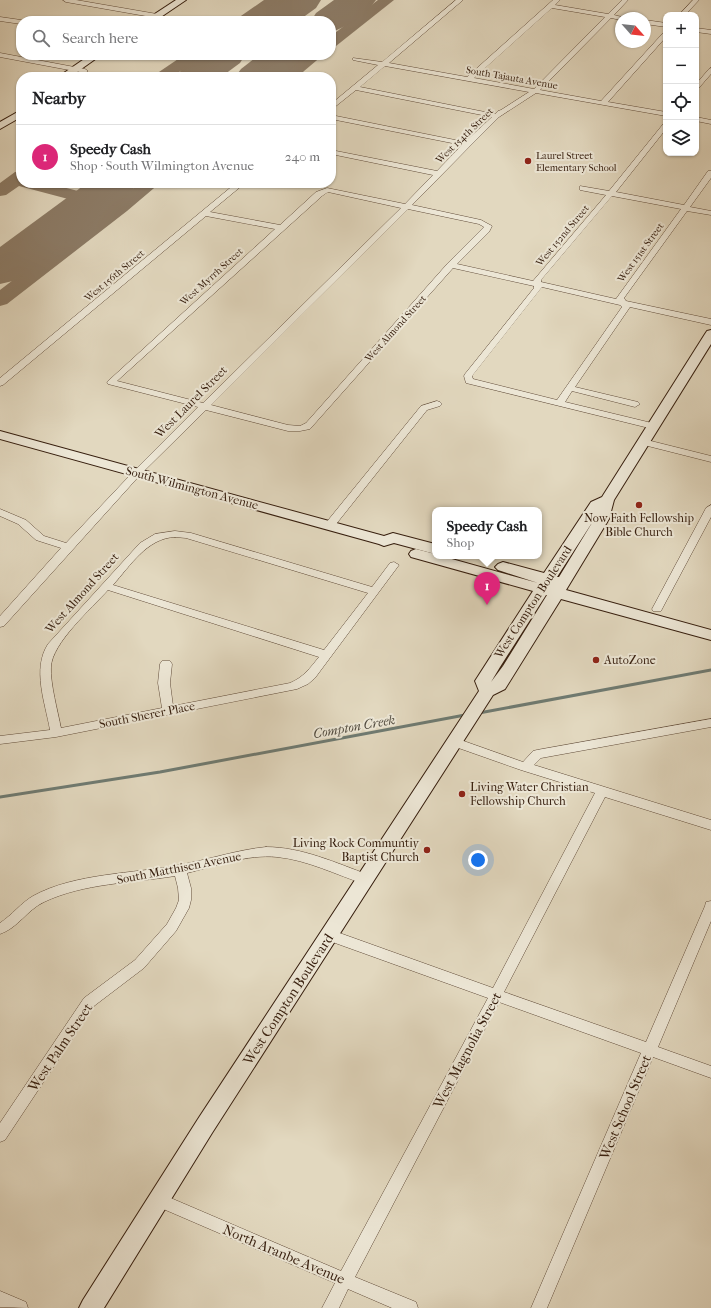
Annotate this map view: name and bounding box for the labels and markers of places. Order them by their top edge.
place label: Laurel Street Elementary School [536,150,617,174]
marker: Laurel Street Elementary School [523,156,533,166]
marker: Now Faith Fellowship Bible Church [634,500,644,510]
place label: Now Faith Fellowship Bible Church [584,511,694,539]
pin: 1 [474,572,500,605]
place label: AutoZone [603,653,656,667]
marker: AutoZone [591,655,601,665]
place label: Living Water Christian Fellowship Church [470,780,589,808]
marker: Living Water Christian Fellowship Church [457,789,467,799]
place label: Living Rock Communtiy Baptist Church [293,836,420,864]
marker: Living Rock Communtiy Baptist Church [422,845,432,855]

